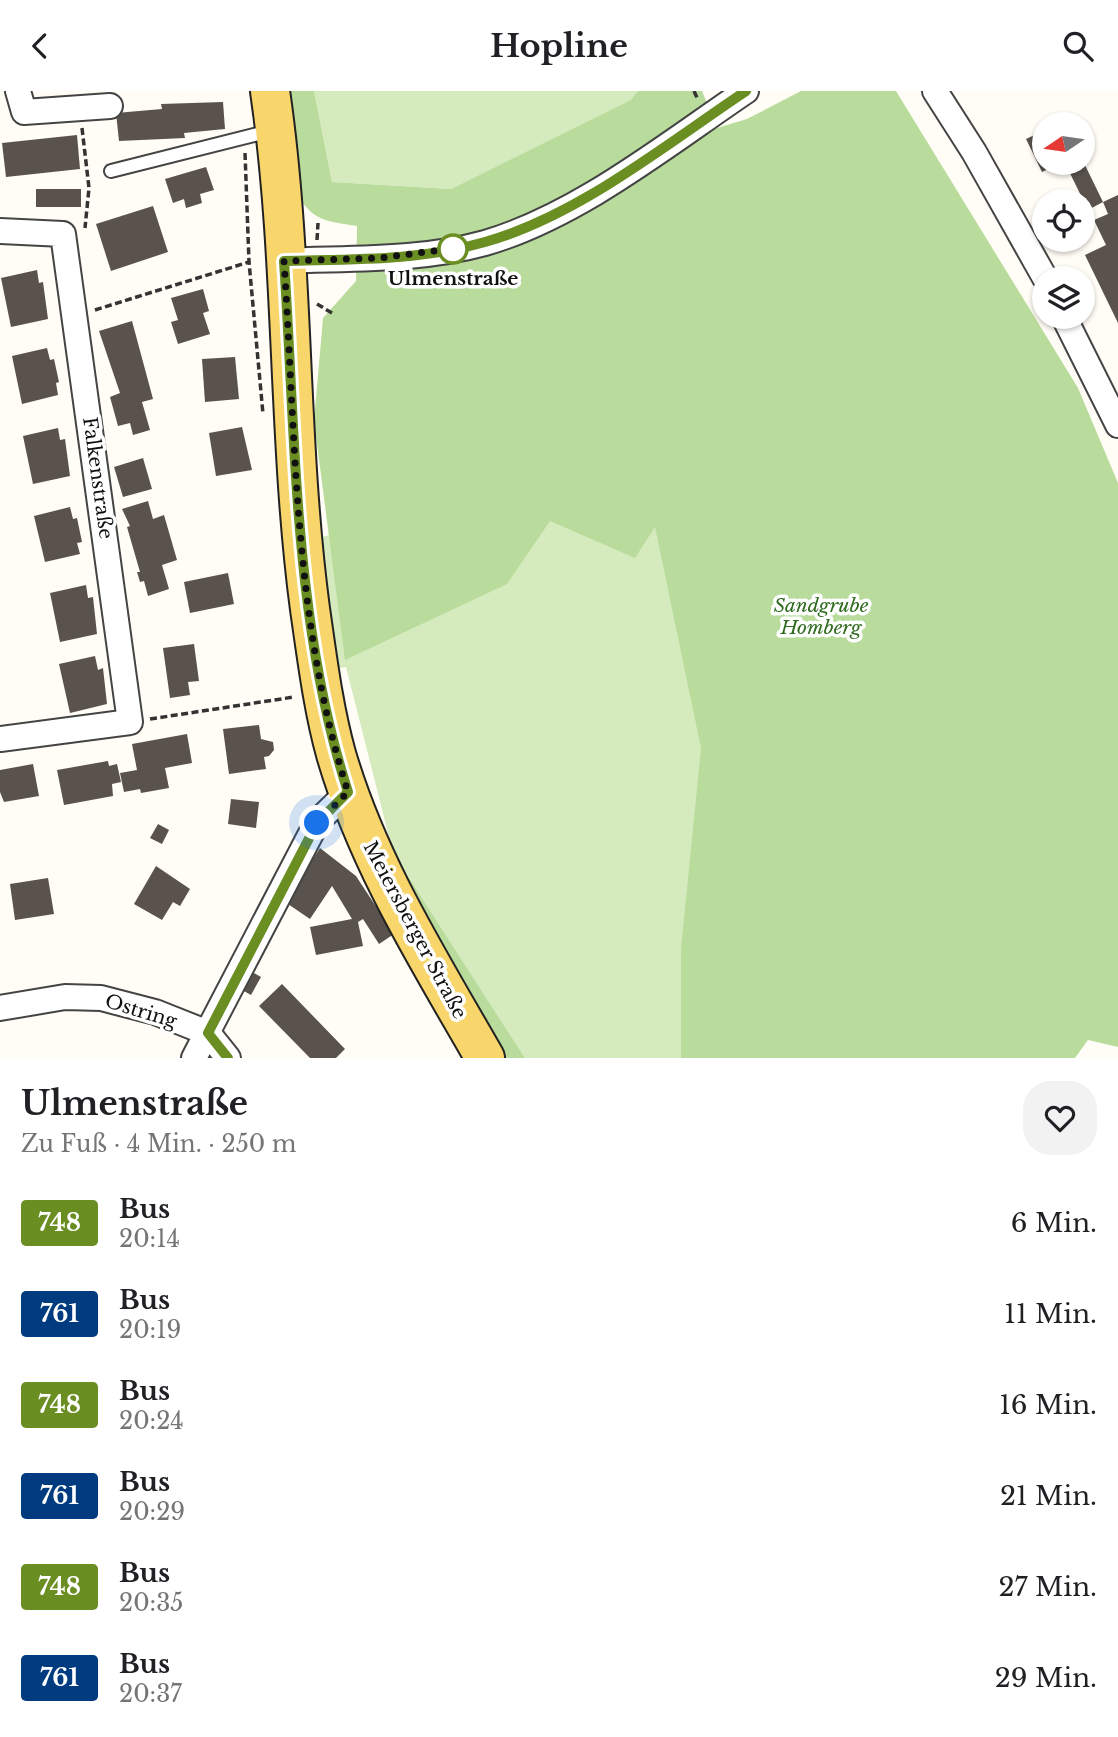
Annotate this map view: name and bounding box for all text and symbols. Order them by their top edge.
text: Hopline [490,26,628,66]
icon: back [21,27,59,65]
icon: search [1059,27,1097,65]
north arrow [1032,112,1096,175]
map controls [1032,112,1095,329]
button: locate [1032,189,1095,252]
marker: Ulmenstraße [438,234,468,264]
button: layers [1032,266,1095,329]
place label: Ulmenstraße [388,267,518,290]
street label: Falkenstraße [78,415,118,541]
park label: Sandgrube Homberg [774,594,869,639]
your location [299,805,334,840]
street label: Meiersberger Straße [358,837,472,1023]
street label: Ostring [102,989,180,1033]
button: heart [1023,1081,1097,1155]
text: Ulmenstraße [21,1083,248,1124]
text: Zu Fuß · 4 Min. · 250 m [21,1130,296,1158]
text: Bus [119,1193,170,1225]
text: 6 Min. [1011,1207,1097,1239]
text: 748 [38,1208,81,1237]
text: 20:14 [119,1225,180,1253]
text: Bus [119,1284,170,1316]
text: 11 Min. [1004,1298,1097,1330]
text: 761 [40,1299,79,1328]
text: 20:19 [119,1316,181,1344]
text: Bus [119,1375,170,1407]
text: 16 Min. [999,1389,1097,1421]
text: 748 [38,1390,81,1419]
text: 20:24 [119,1407,184,1435]
text: Bus [119,1466,170,1498]
text: 21 Min. [1000,1480,1097,1512]
text: 761 [40,1481,79,1510]
text: 20:29 [119,1498,185,1526]
text: Bus [119,1557,170,1589]
text: 27 Min. [998,1571,1097,1603]
text: 748 [38,1572,81,1601]
text: 20:35 [119,1589,183,1617]
text: Bus [119,1648,170,1680]
text: 29 Min. [995,1662,1097,1694]
text: 761 [40,1663,79,1692]
text: 20:37 [119,1680,182,1708]

